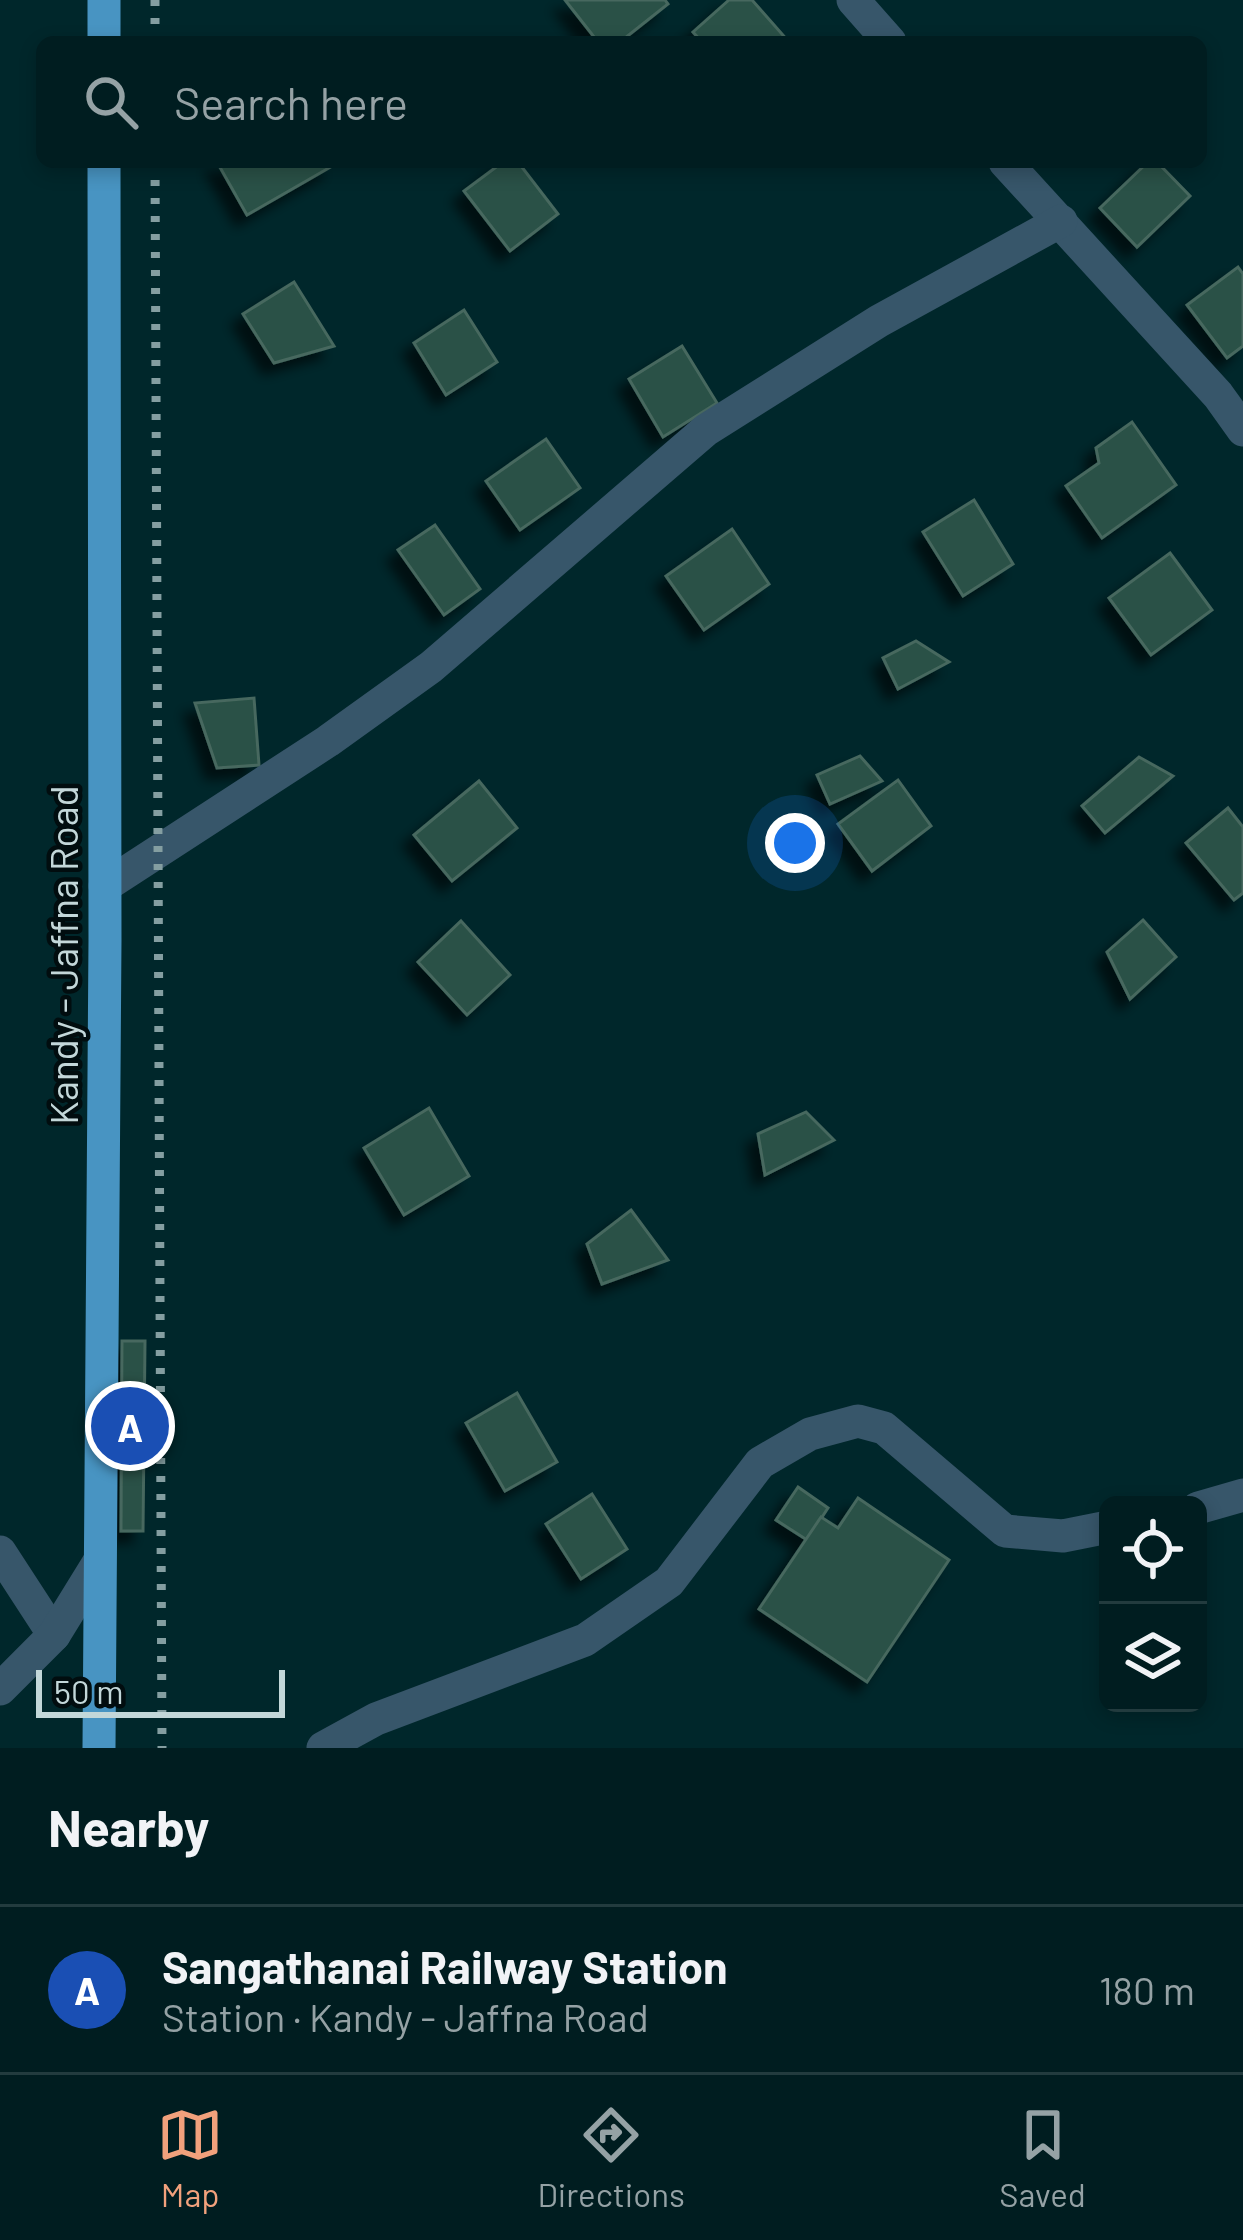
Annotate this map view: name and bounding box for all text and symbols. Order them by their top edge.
search box [36,36,1207,168]
icon: search [78,69,144,135]
text: Search here [174,75,408,129]
street label: Kandy - Jaffna Road [39,785,86,1125]
your location [765,813,825,873]
pin: A [91,1381,169,1471]
map controls [1099,1496,1207,1712]
button: locate [1099,1496,1207,1604]
button: layers [1099,1604,1207,1712]
scale bar [36,1664,285,1717]
text: 50 m [54,1671,124,1711]
text: Nearby [48,1796,209,1857]
text: Sangathanai Railway Station [162,1939,728,1993]
text: A [74,1966,100,2013]
text: 180 m [1099,1966,1195,2013]
text: Station · Kandy - Jaffna Road [162,1993,649,2040]
tab: Map [157,2102,223,2214]
tab: Directions [537,2102,685,2214]
tab: Saved [999,2102,1086,2214]

